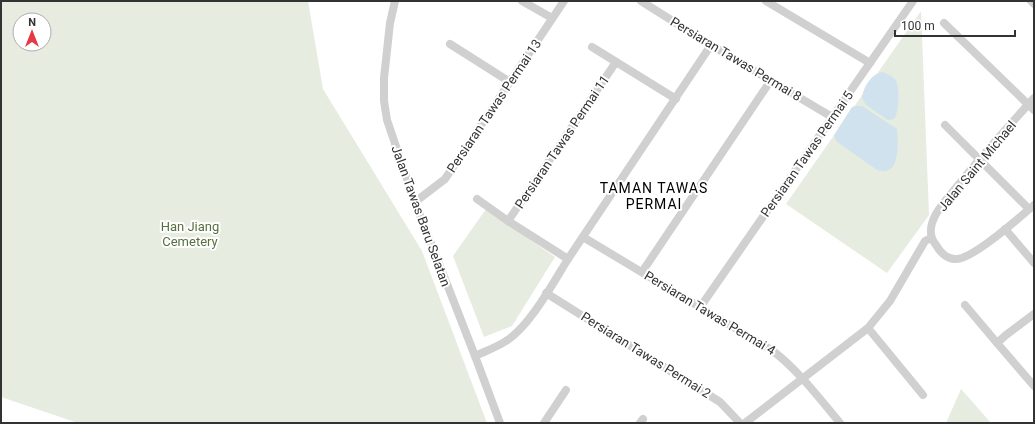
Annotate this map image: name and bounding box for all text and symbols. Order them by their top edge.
north arrow [12,12,52,52]
scale bar [895,12,1015,38]
street label: Persiaran Tawas Permai 8 [668,14,804,104]
text: N [28,16,36,29]
text: 100 m [901,19,935,33]
street label: Persiaran Tawas Permai 13 [444,37,544,175]
street label: Persiaran Tawas Permai 11 [512,73,612,211]
street label: Persiaran Tawas Permai 5 [758,88,856,220]
street label: Jalan Saint Michael [935,118,1019,214]
street label: Jalan Tawas Baru Selatan [389,144,453,288]
district label: TAMAN TAWAS PERMAI [600,180,708,212]
park label: Han Jiang Cemetery [161,219,219,249]
street label: Persiaran Tawas Permai 4 [642,268,779,358]
street label: Persiaran Tawas Permai 2 [578,309,714,401]

